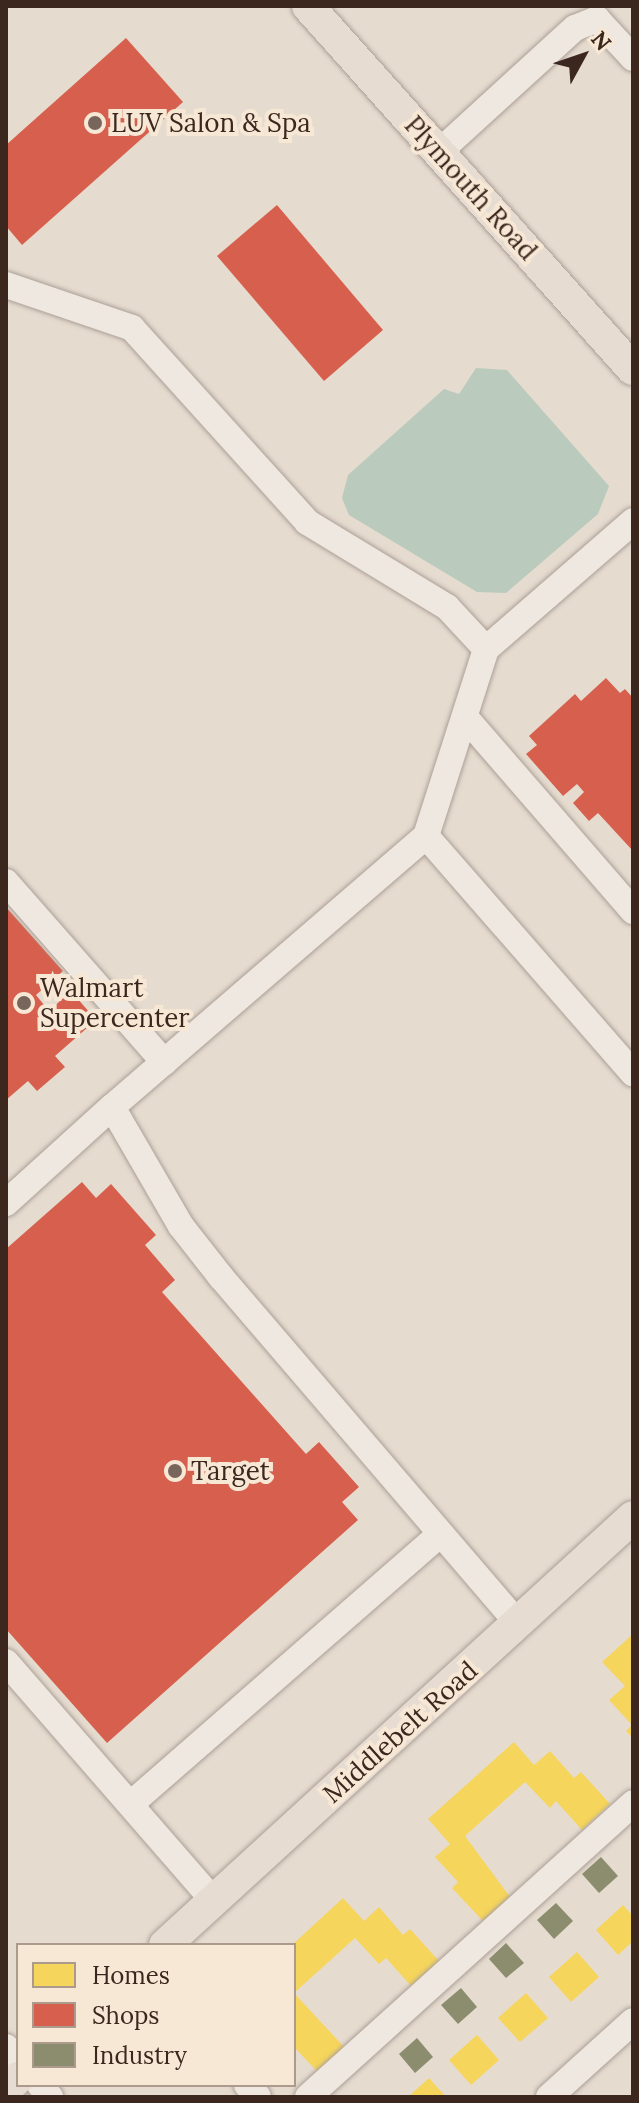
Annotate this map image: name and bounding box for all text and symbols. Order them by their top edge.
north arrow [543,16,623,96]
text: N [585,25,618,56]
place label: LUV Salon & Spa [111,107,311,139]
street label: Plymouth Road [398,110,544,266]
marker: LUV Salon & Spa [86,114,104,132]
place label: Walmart Supercenter [40,972,190,1034]
marker: Walmart Supercenter [15,994,33,1012]
place label: Target [191,1455,270,1487]
marker: Target [166,1462,184,1480]
street label: Middlebelt Road [316,1655,484,1809]
legend [16,1943,296,2087]
text: Homes [92,1960,170,1991]
text: Shops [92,2000,159,2031]
text: Industry [92,2040,187,2071]

